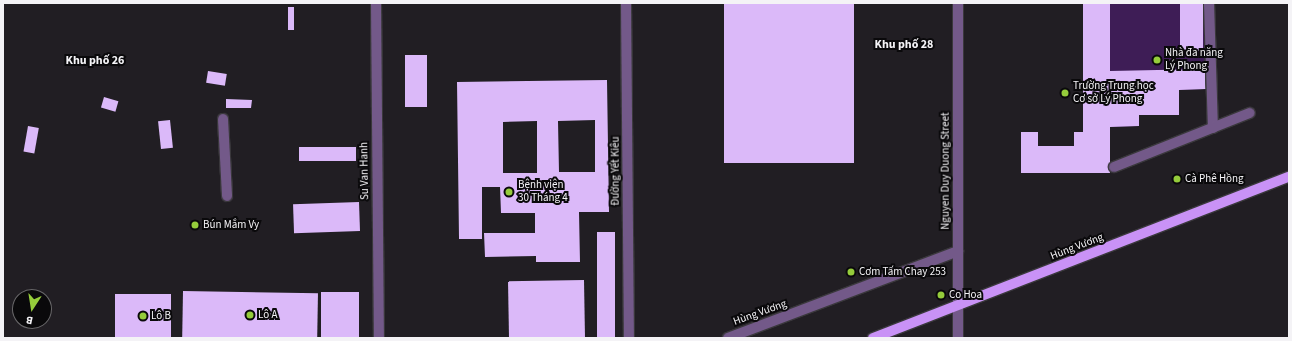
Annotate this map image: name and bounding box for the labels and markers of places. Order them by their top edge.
place label: Nhà đa năng Lý Phong [1165,47,1223,73]
marker: Nhà đa năng Lý Phong [1152,55,1162,65]
place label: Trường Trung học Cơ sở Lý Phong [1073,80,1154,106]
marker: Trường Trung học Cơ sở Lý Phong [1060,88,1070,98]
place label: Cà Phê Hồng [1185,172,1244,186]
marker: Cà Phê Hồng [1172,174,1182,184]
place label: Bệnh viện 30 Tháng 4 [518,179,568,205]
marker: Bệnh viện 30 Tháng 4 [503,186,515,198]
place label: Bún Mắm Vy [203,218,259,232]
marker: Bún Mắm Vy [190,220,200,230]
place label: Cơm Tấm Chay 253 [859,265,946,279]
marker: Cơm Tấm Chay 253 [846,267,856,277]
place label: Co Hoa [949,288,982,302]
marker: Co Hoa [936,290,946,300]
place label: Lô A [258,308,277,322]
place label: Lô B [151,309,171,323]
marker: Lô A [245,310,255,320]
marker: Lô B [138,311,148,321]

